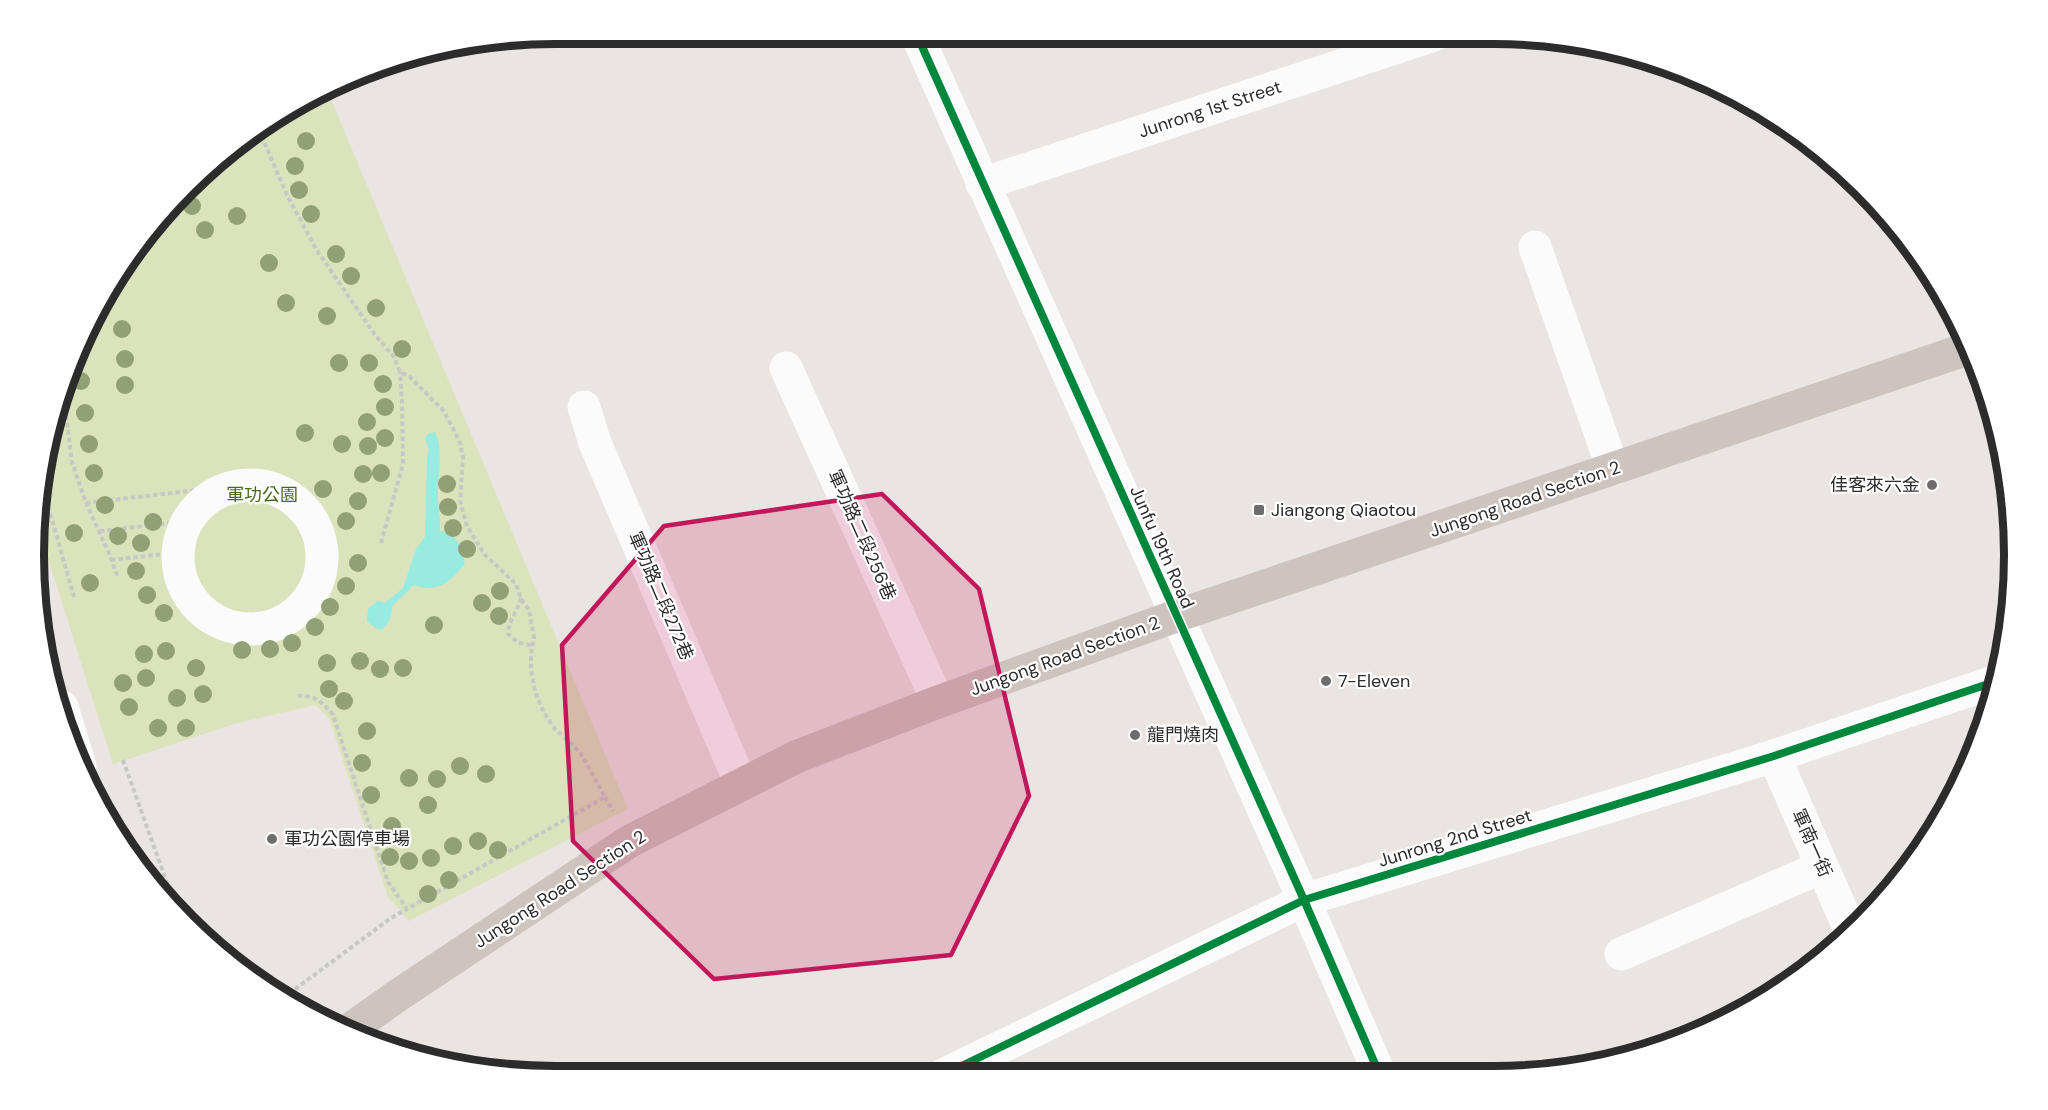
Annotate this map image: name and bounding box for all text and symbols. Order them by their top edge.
street label: Junrong 1st Street [1135,75,1285,143]
street label: Jungong Road Section 2 [1426,455,1624,543]
street label: 軍功路二段256巷 [822,466,902,604]
place label: 佳客來六金 [1830,473,1920,497]
marker: 佳客來六金 [1925,478,1939,492]
street label: Junfu 19th Road [1124,482,1200,612]
park label: 軍功公園 [226,483,298,507]
place label: Jiangong Qiaotou [1271,498,1416,522]
marker: Jiangong Qiaotou [1252,503,1266,517]
street label: 軍功路二段272巷 [623,528,699,664]
street label: Jungong Road Section 2 [967,611,1163,701]
place label: 7-Eleven [1338,669,1410,693]
marker: 7-Eleven [1319,674,1333,688]
place label: 龍門燒肉 [1147,723,1219,747]
marker: 龍門燒肉 [1128,728,1142,742]
street label: Junrong 2nd Street [1375,803,1535,873]
street label: 軍南一街 [1786,805,1838,881]
street label: Jungong Road Section 2 [470,824,650,954]
place label: 軍功公園停車場 [284,827,410,851]
marker: 軍功公園停車場 [265,832,279,846]

